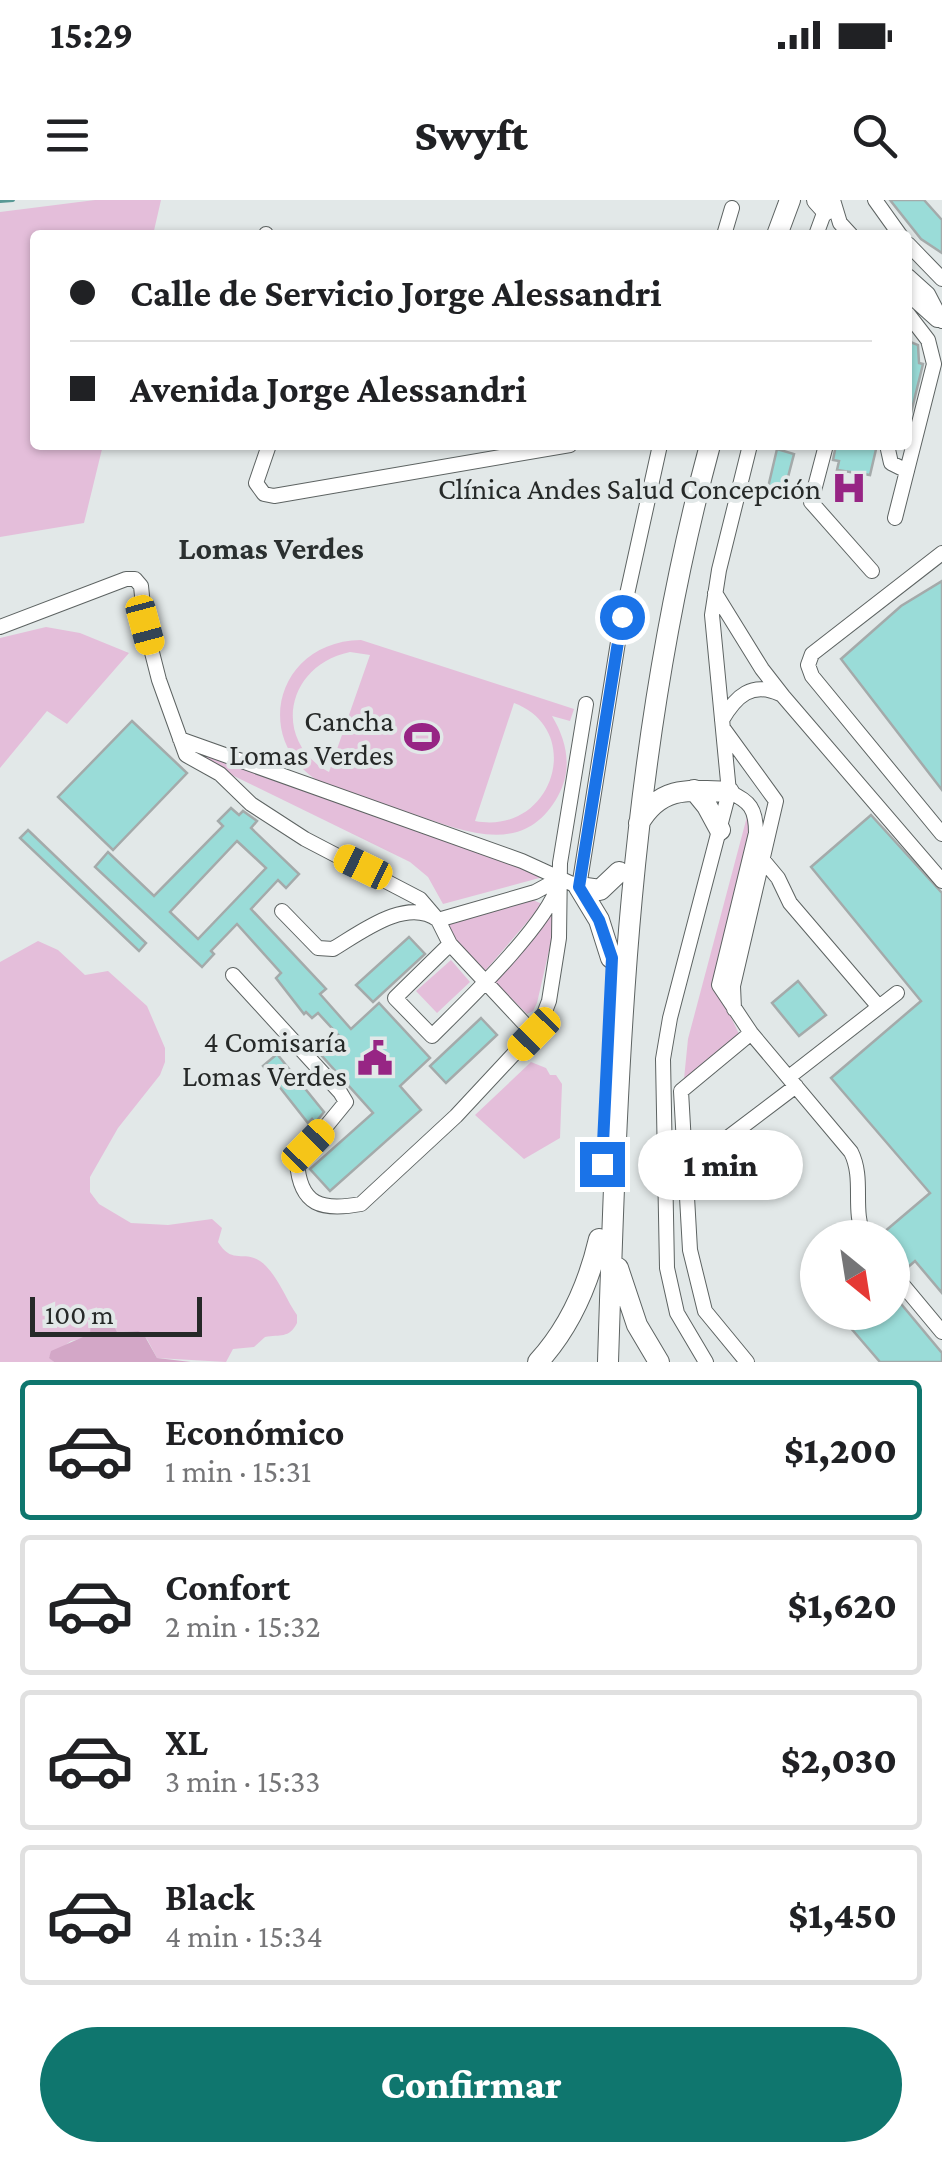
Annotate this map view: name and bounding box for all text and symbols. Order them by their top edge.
text: 15:29 [50,14,133,56]
icon: menu [40,108,95,163]
icon: search [847,108,902,163]
text: Swyft [414,110,528,160]
text: Calle de Servicio Jorge Alessandri [130,272,662,314]
text: Avenida Jorge Alessandri [130,368,527,410]
hospital icon: Clínica Andes Salud Concepción [830,469,868,507]
place label: Clínica Andes Salud Concepción [438,472,821,506]
district label: Lomas Verdes [178,530,364,566]
car [123,592,167,658]
route start [600,595,645,640]
place label: Cancha Lomas Verdes [229,704,394,771]
sports icon: Cancha Lomas Verdes [403,718,441,756]
car [329,840,397,894]
car [502,1002,566,1066]
place label: 4 Comisaría Lomas Verdes [182,1025,347,1092]
public building icon: 4 Comisaría Lomas Verdes [356,1039,394,1077]
car [276,1114,340,1178]
callout: 1 min [637,1129,802,1199]
route end [580,1142,625,1187]
text: 1 min [683,1147,758,1183]
north arrow [800,1220,910,1330]
map controls [800,1220,910,1330]
scale bar [30,1292,202,1336]
text: 100 m [45,1299,114,1330]
icon: car [45,1405,135,1495]
text: Económico [165,1411,345,1453]
text: $1,200 [784,1429,897,1471]
text: 1 min · 15:31 [165,1453,311,1489]
icon: car [45,1560,135,1650]
text: Confort [165,1566,290,1608]
text: $1,620 [788,1584,897,1626]
text: 2 min · 15:32 [165,1608,321,1644]
icon: car [45,1715,135,1805]
text: XL [165,1721,208,1763]
text: $2,030 [781,1739,897,1781]
text: 3 min · 15:33 [165,1763,320,1799]
icon: car [45,1870,135,1960]
text: Black [165,1876,254,1918]
text: $1,450 [788,1894,897,1936]
text: 4 min · 15:34 [165,1918,323,1954]
button: Confirmar [40,2027,902,2142]

